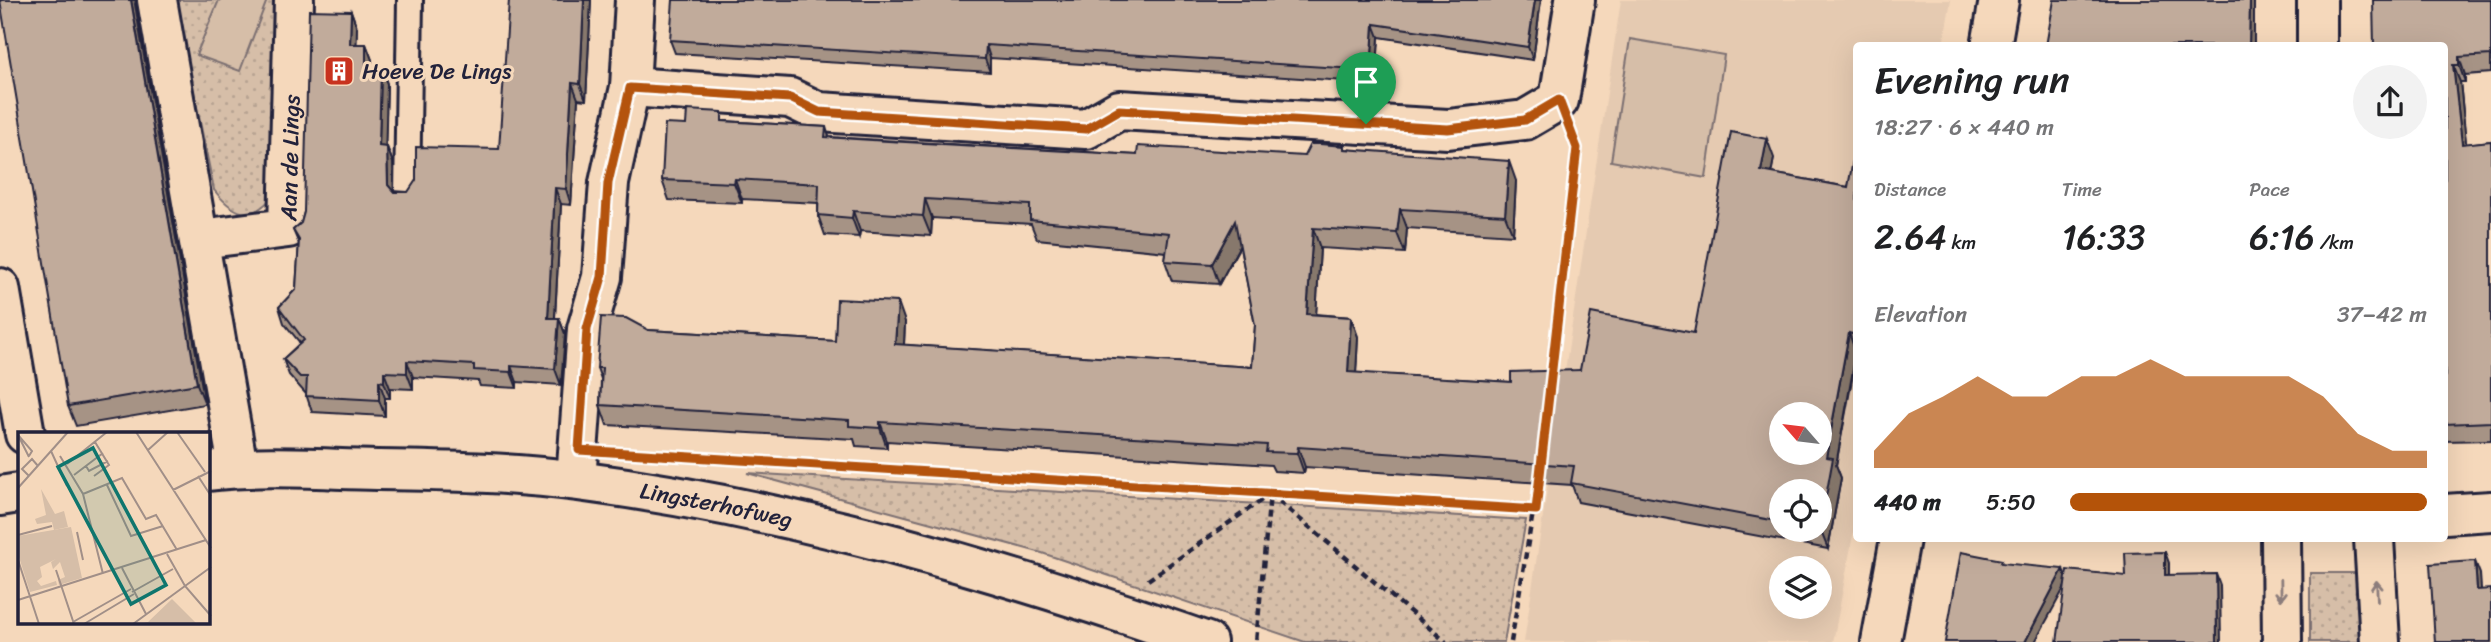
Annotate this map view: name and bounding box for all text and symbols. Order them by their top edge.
text: Evening run [1874,47,2070,114]
place label: Hoeve De Lings [362,51,512,92]
pin [1336,52,1396,124]
building icon: Hoeve De Lings [322,54,356,88]
icon: arrive [1347,63,1385,101]
button: share [2353,65,2427,139]
street label: Aan de Lings [268,93,313,223]
text: 18:27 · 6 × 440 m [1874,107,2054,148]
text: Distance [1874,173,1946,206]
text: Time [2062,173,2102,206]
text: Pace [2249,173,2290,206]
text: 2.64 [1874,206,1947,268]
text: 16:33 [2062,206,2146,268]
text: 6:16 [2249,206,2315,268]
text: km [1947,226,1976,259]
text: /km [2315,226,2354,259]
text: Elevation [1874,294,1967,335]
text: 37–42 m [2337,294,2427,335]
north arrow [1769,402,1832,466]
map controls [1769,402,1832,619]
inset map [18,432,210,624]
street label: Lingsterhofweg [637,470,797,540]
button: locate [1769,479,1832,542]
text: 440 m [1874,482,1941,523]
text: 5:50 [1986,482,2036,523]
button: layers [1769,556,1832,619]
one-way arrow [2275,579,2288,602]
one-way arrow [2370,580,2383,602]

